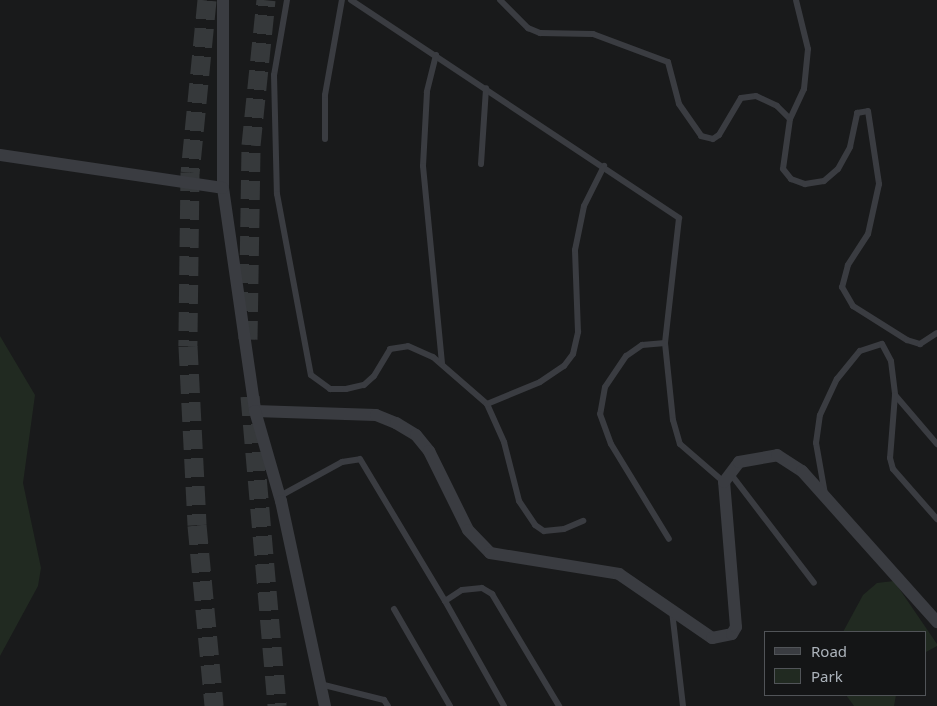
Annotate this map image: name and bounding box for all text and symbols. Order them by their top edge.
legend [764,631,927,696]
text: Road [811,641,847,661]
text: Park [811,666,843,686]

